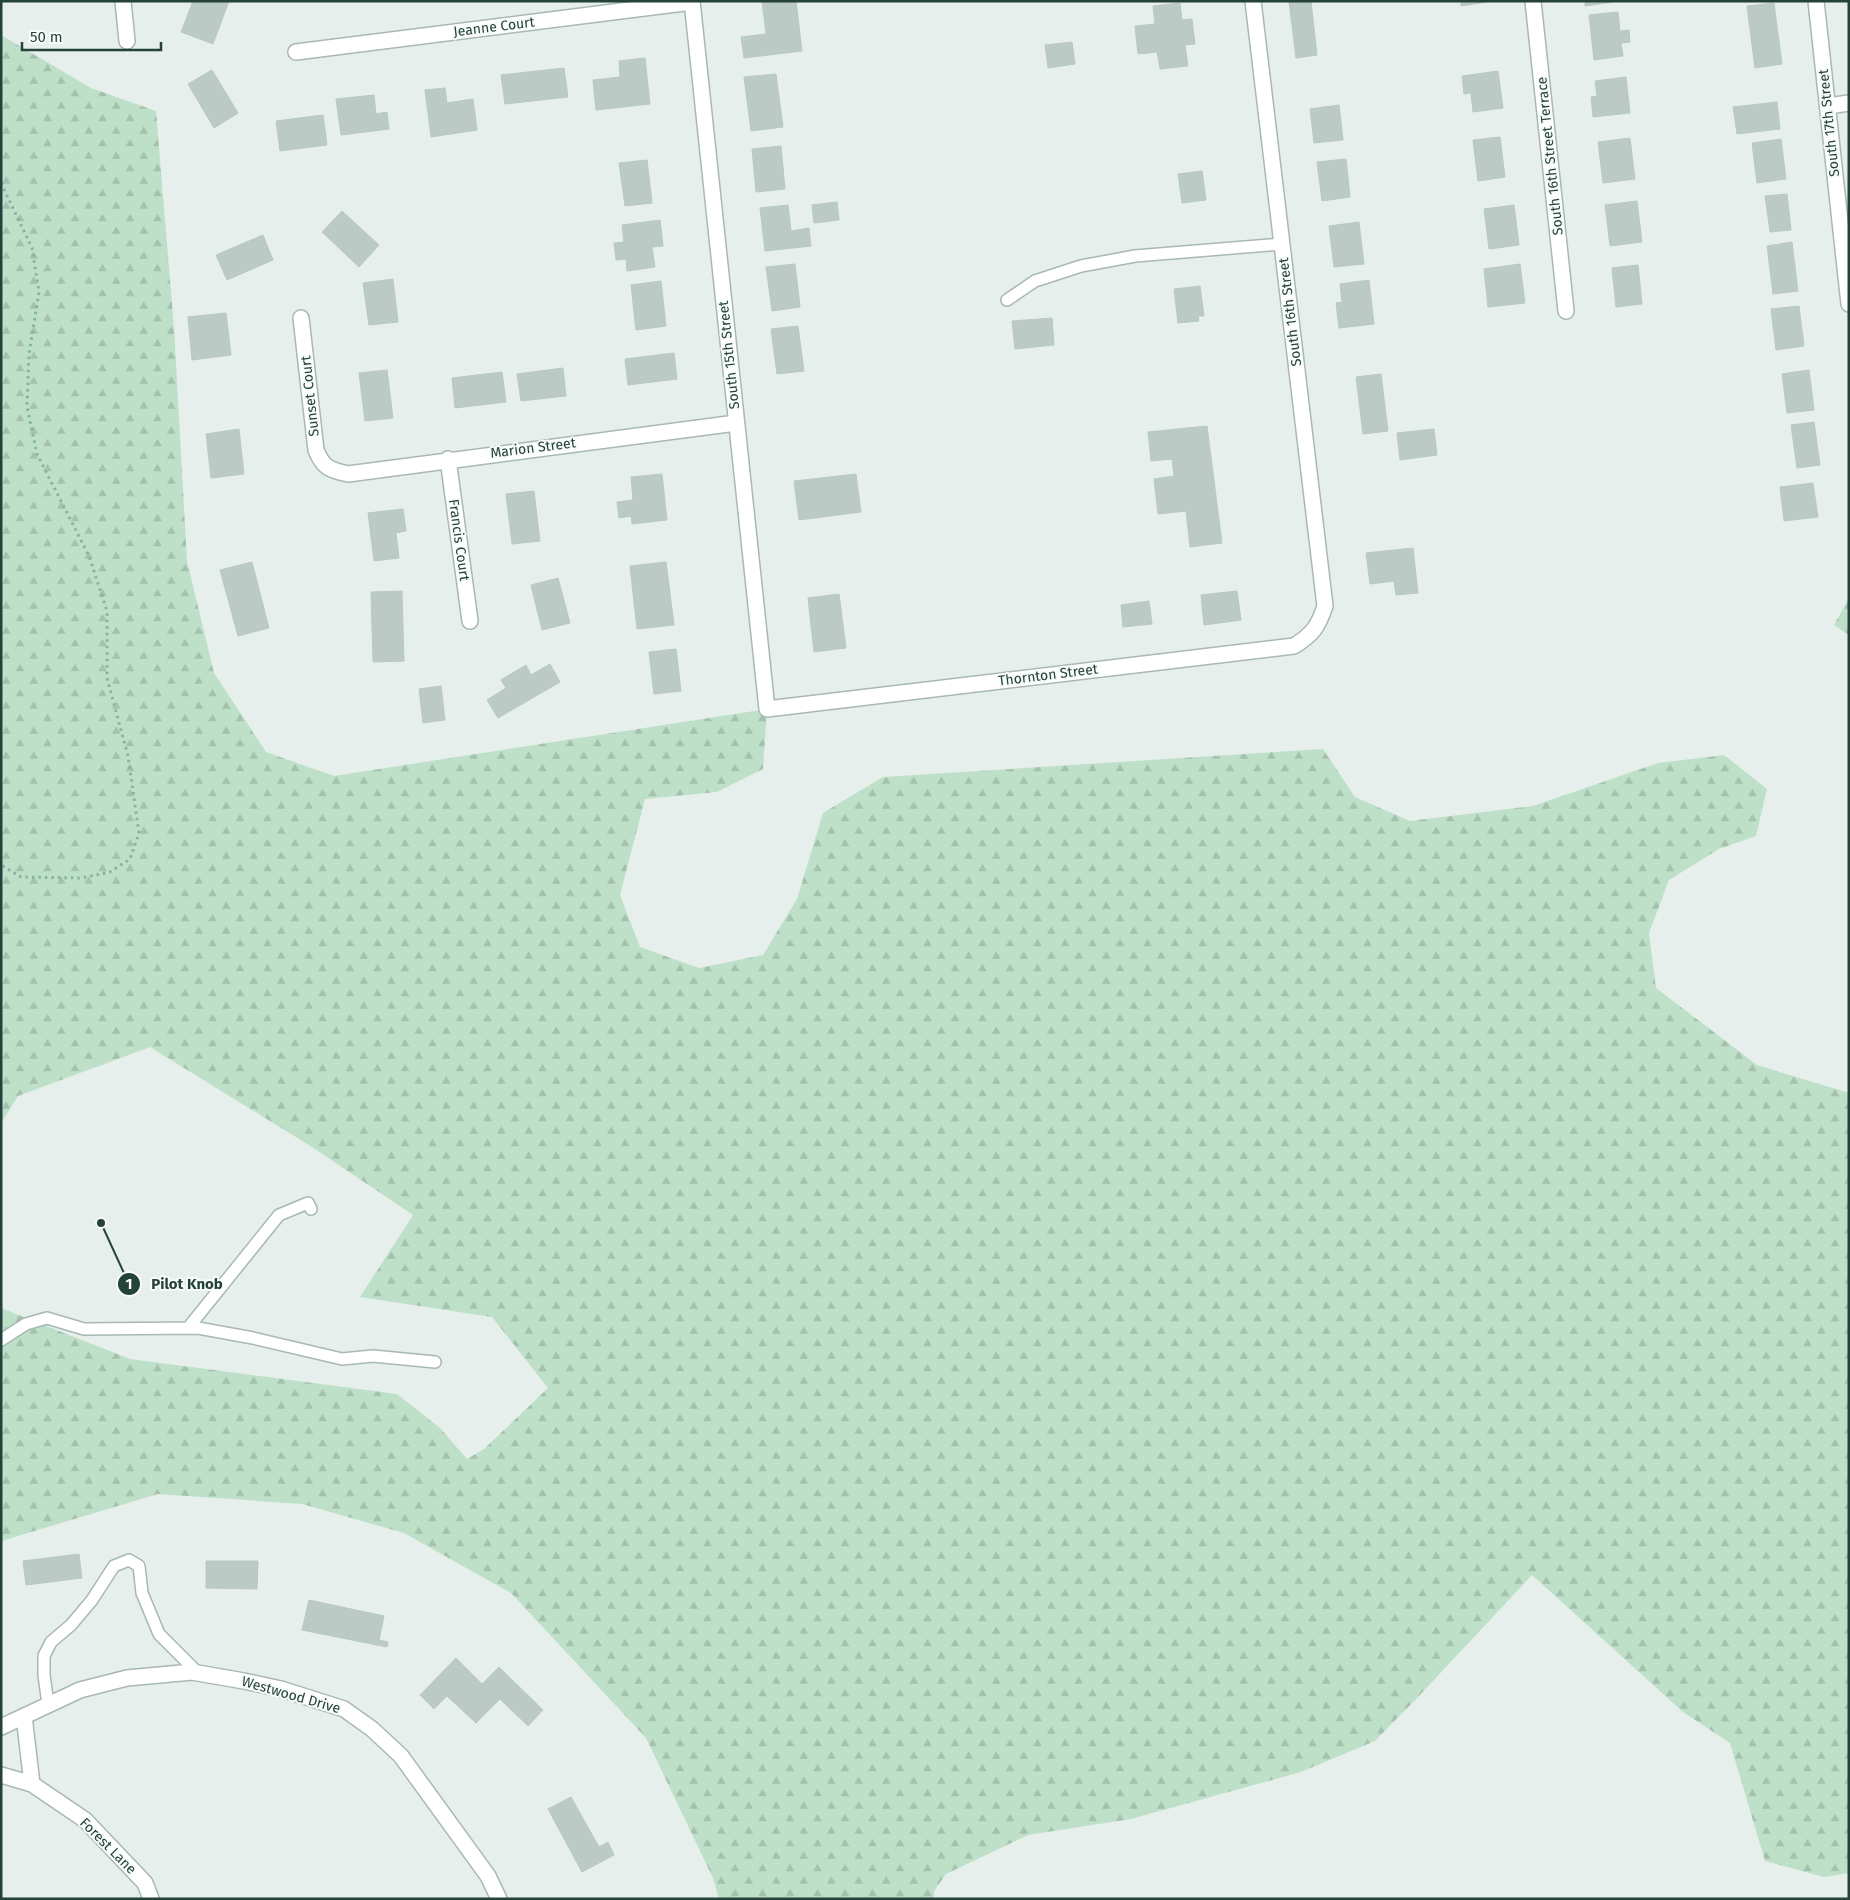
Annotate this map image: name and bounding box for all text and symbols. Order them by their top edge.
street label: Jeanne Court [453,13,536,40]
scale bar [22,20,161,52]
text: 50 m [30,28,63,46]
street label: South 17th Street [1815,67,1843,178]
street label: South 16th Street Terrace [1533,76,1567,236]
street label: South 16th Street [1275,256,1305,367]
street label: South 15th Street [715,299,743,410]
street label: Sunset Court [297,354,323,437]
street label: Marion Street [489,434,578,462]
street label: Francis Court [445,498,473,583]
street label: Thornton Street [997,660,1100,690]
callout: Pilot Knob [117,1269,233,1299]
text: 1 [126,1275,132,1293]
text: Pilot Knob [151,1275,223,1293]
street label: Westwood Drive [240,1673,342,1717]
street label: Forest Lane [76,1814,140,1878]

